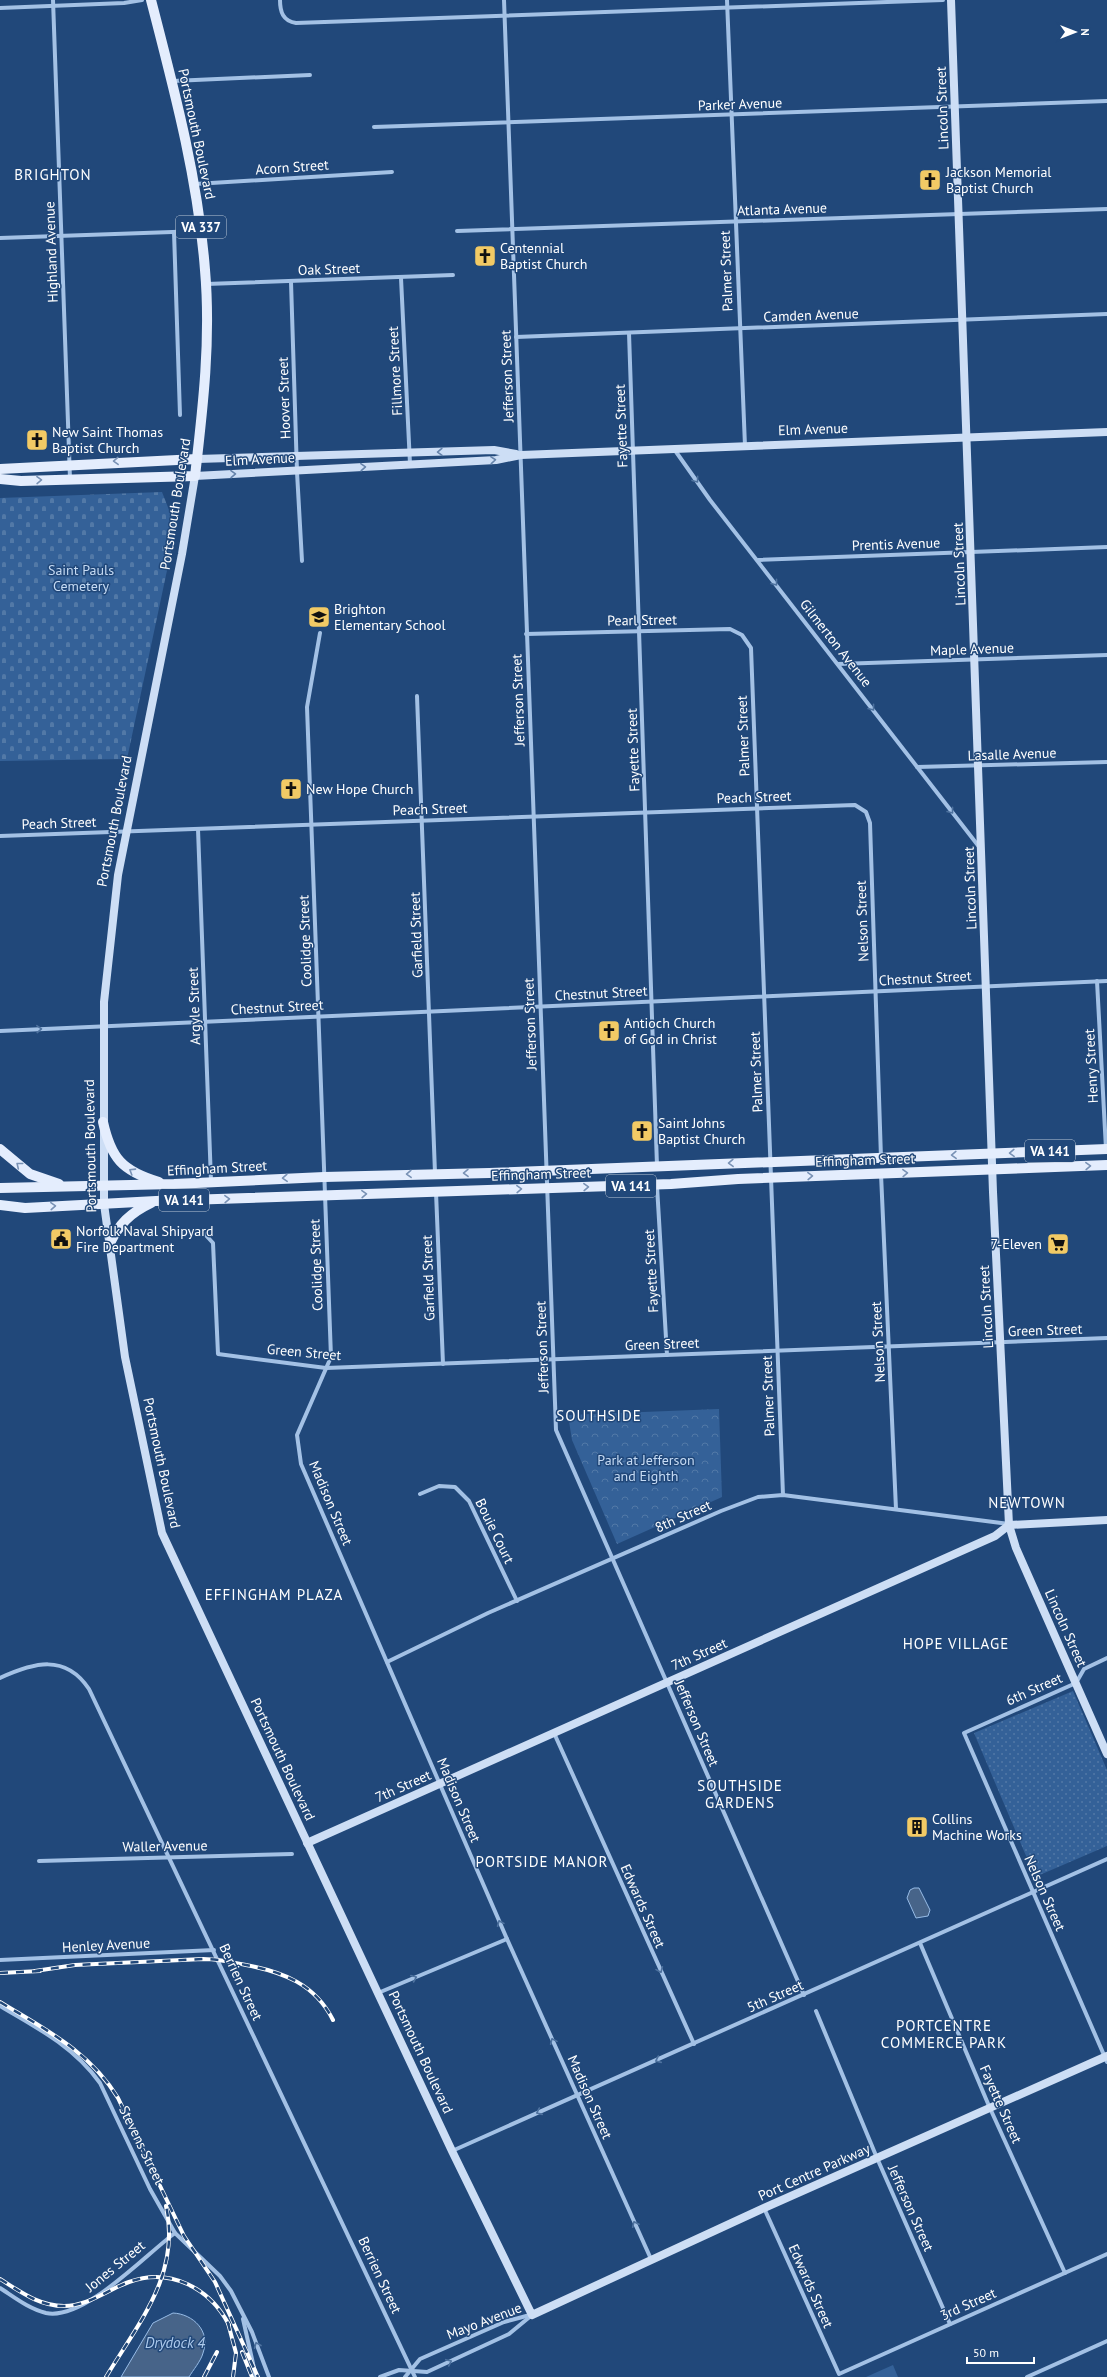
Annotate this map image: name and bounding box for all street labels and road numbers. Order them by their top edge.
street label: Lincoln Street [932,66,952,150]
street label: Portsmouth Boulevard [174,67,220,201]
street label: Parker Avenue [697,94,783,114]
street label: Acorn Street [255,155,329,179]
street label: Atlanta Avenue [737,198,827,220]
street label: Highland Avenue [40,201,62,303]
road number: VA 337 [176,216,226,238]
street label: Palmer Street [716,230,736,312]
street label: Oak Street [298,259,361,279]
street label: Camden Avenue [763,304,859,326]
street label: Fillmore Street [384,326,406,416]
street label: Jefferson Street [496,329,518,423]
street label: Hoover Street [274,356,294,439]
street label: Fayette Street [611,384,631,468]
street label: Elm Avenue [778,419,848,439]
street label: Portsmouth Boulevard [156,437,194,571]
street label: Elm Avenue [225,448,295,470]
street label: Lincoln Street [949,522,969,606]
street label: Prentis Avenue [852,533,940,555]
street label: Gilmerton Avenue [796,595,876,691]
street label: Pearl Street [607,610,677,630]
street label: Maple Avenue [930,639,1014,659]
street label: Jefferson Street [507,653,529,747]
street label: Palmer Street [733,695,753,777]
street label: Fayette Street [623,708,643,792]
street label: Lasalle Avenue [967,743,1057,765]
street label: Portsmouth Boulevard [92,754,136,888]
street label: Peach Street [716,787,792,807]
street label: Peach Street [392,799,468,819]
street label: Peach Street [21,813,97,833]
street label: Lincoln Street [960,846,980,930]
street label: Nelson Street [852,880,872,962]
street label: Garfield Street [405,891,426,978]
street label: Coolidge Street [294,894,316,987]
street label: Argyle Street [184,967,204,1045]
street label: Chestnut Street [878,967,972,989]
street label: Jefferson Street [519,977,541,1071]
street label: Chestnut Street [554,982,648,1004]
street label: Chestnut Street [230,996,324,1018]
street label: Henry Street [1080,1028,1102,1104]
street label: Palmer Street [746,1031,766,1113]
street label: Portsmouth Boulevard [80,1079,100,1213]
road number: VA 141 [1025,1140,1075,1162]
street label: Effingham Street [815,1149,916,1171]
street label: Effingham Street [167,1156,268,1180]
street label: Effingham Street [491,1163,592,1185]
road number: VA 141 [606,1175,656,1197]
road number: VA 141 [159,1189,209,1211]
street label: Coolidge Street [305,1218,327,1311]
street label: Fayette Street [640,1229,662,1313]
street label: Garfield Street [417,1234,438,1321]
street label: Lincoln Street [975,1265,997,1349]
street label: Jefferson Street [531,1300,553,1394]
street label: Nelson Street [867,1301,889,1383]
street label: Green Street [1007,1320,1083,1340]
street label: Green Street [624,1334,700,1354]
street label: Green Street [266,1340,342,1364]
street label: Palmer Street [758,1355,778,1437]
street label: Portsmouth Boulevard [139,1396,185,1530]
street label: Madison Street [305,1458,357,1548]
street label: Bouie Court [471,1495,519,1567]
street label: 8th Street [652,1496,714,1536]
street label: Lincoln Street [1041,1586,1091,1670]
street label: 7th Street [668,1634,730,1674]
street label: 6th Street [1003,1669,1065,1709]
street label: Jefferson Street [670,1676,723,1769]
street label: Portsmouth Boulevard [247,1695,319,1823]
street label: Madison Street [433,1755,485,1845]
street label: 7th Street [372,1766,434,1806]
street label: Waller Avenue [122,1836,208,1856]
street label: Nelson Street [1020,1852,1070,1934]
street label: Edwards Street [616,1861,670,1951]
street label: Henley Avenue [62,1934,150,1956]
street label: Berrien Street [215,1941,267,2024]
street label: 5th Street [744,1976,806,2016]
street label: Portsmouth Boulevard [385,1988,457,2116]
street label: Madison Street [564,2052,617,2142]
street label: Fayette Street [976,2062,1026,2146]
street label: Stevens Street [115,2103,169,2188]
street label: Port Centre Parkway [755,2139,873,2205]
street label: Jefferson Street [884,2161,938,2254]
street label: Berrien Street [354,2234,406,2317]
street label: Jones Street [81,2236,149,2296]
street label: Edwards Street [784,2241,838,2331]
street label: 3rd Street [937,2284,999,2324]
street label: Mayo Avenue [444,2298,524,2344]

